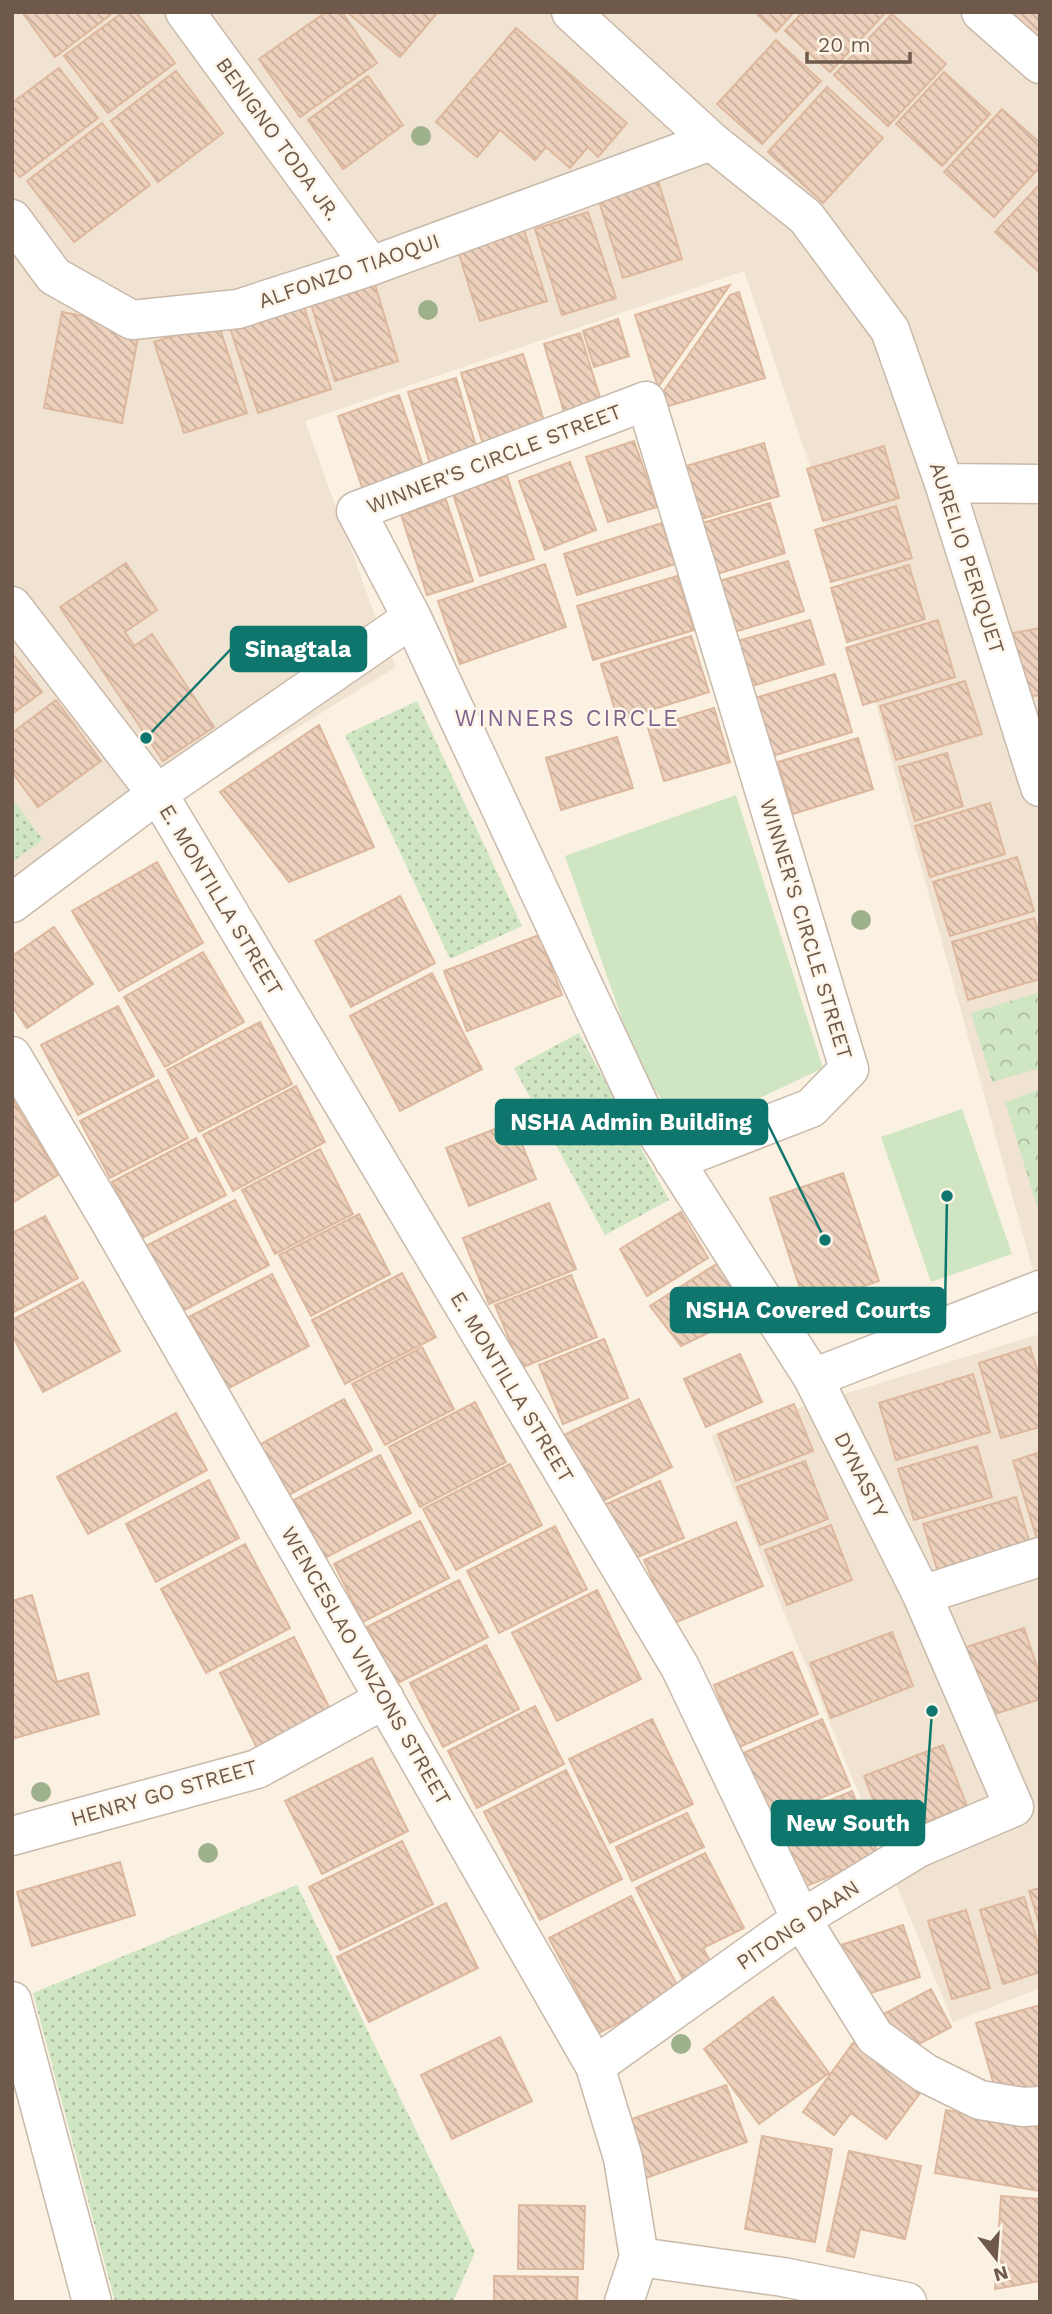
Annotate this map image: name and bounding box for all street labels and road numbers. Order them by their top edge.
street label: BENIGNO TODA JR. [211,52,346,225]
street label: ALFONZO TIAOQUI [255,228,443,313]
street label: WINNER'S CIRCLE STREET [363,398,625,519]
street label: AURELIO PERIQUET [925,459,1010,657]
street label: WINNER'S CIRCLE STREET [755,796,858,1062]
street label: E. MONTILLA STREET [154,800,289,1000]
street label: E. MONTILLA STREET [445,1287,580,1487]
street label: DYNASTY [829,1428,894,1522]
street label: WENCESLAO VINZONS STREET [276,1522,457,1810]
street label: HENRY GO STREET [68,1754,260,1831]
street label: PITONG DAAN [732,1874,864,1975]

